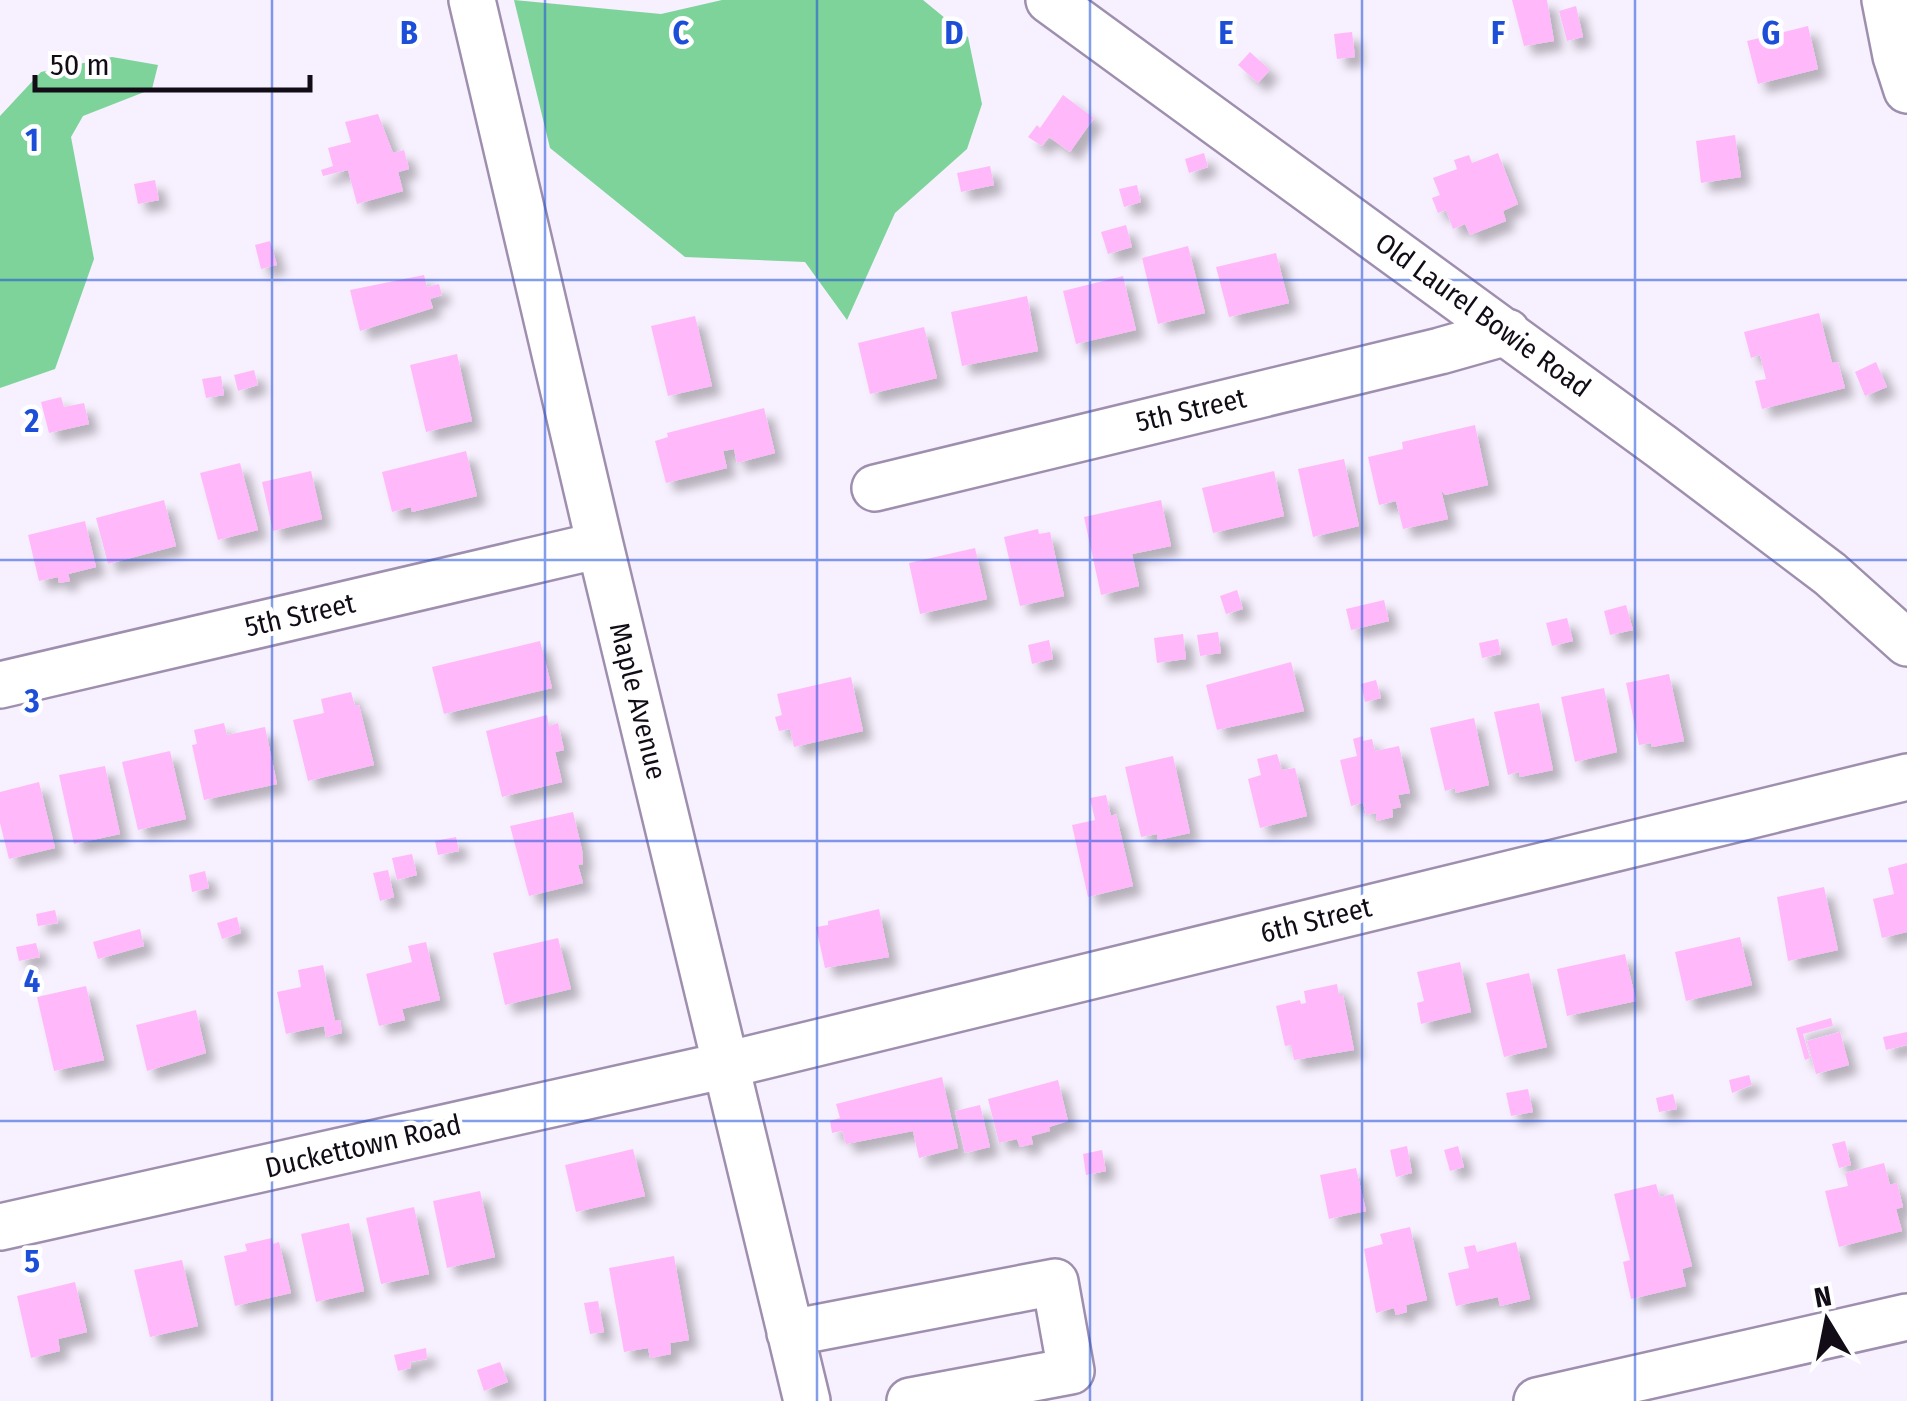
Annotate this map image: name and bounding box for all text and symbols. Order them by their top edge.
text: B [400,14,418,52]
text: C [673,14,690,52]
text: D [944,14,964,52]
text: E [1218,14,1234,52]
text: F [1491,14,1505,52]
text: G [1762,14,1780,52]
scale bar [35,30,310,92]
text: 50 m [50,47,110,83]
text: 1 [25,121,39,159]
street label: Old Laurel Bowie Road [1369,226,1597,404]
street label: 5th Street [1133,381,1250,439]
text: 2 [24,402,40,440]
street label: 5th Street [242,586,359,644]
street label: Maple Avenue [603,619,673,783]
text: 3 [23,682,40,720]
street label: 6th Street [1257,890,1376,950]
text: 4 [24,962,40,1000]
street label: Duckettown Road [262,1107,464,1185]
text: 5 [24,1242,40,1280]
north arrow [1777,1271,1877,1371]
text: N [1812,1279,1834,1315]

